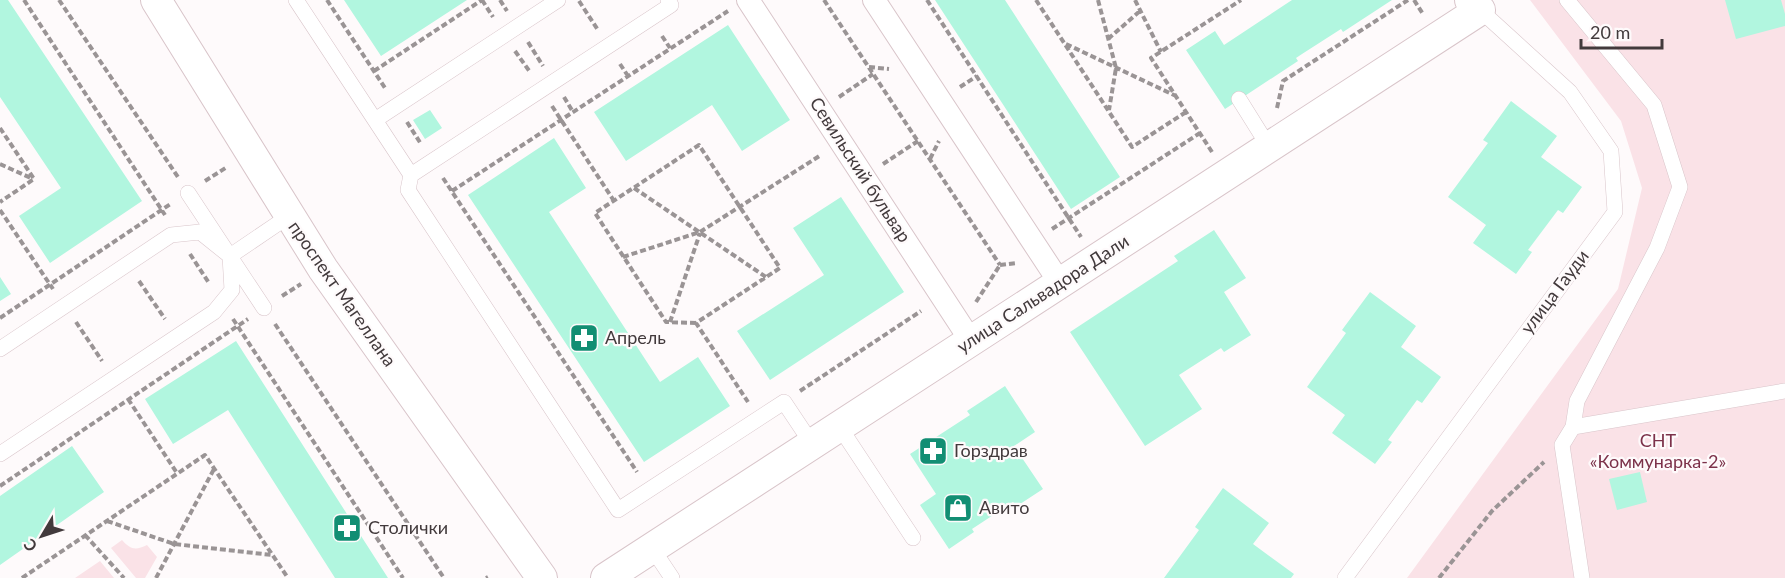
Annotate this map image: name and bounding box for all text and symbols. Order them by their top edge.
scale bar [1581,12,1662,50]
text: 20 m [1590,21,1630,43]
street label: Севильский бульвар [806,93,916,246]
street label: проспект Магеллана [284,216,401,370]
street label: улица Сальвадора Дали [952,229,1133,357]
street label: улица Гауди [1515,245,1593,338]
pharmacy icon: Апрель [568,322,600,354]
place label: Апрель [605,326,666,348]
park label: СНТ «Коммунарка-2» [1590,429,1726,472]
pharmacy icon: Горздрав [917,435,949,467]
place label: Горздрав [954,439,1028,461]
shop icon: Авито [942,492,974,524]
place label: Авито [979,496,1029,518]
north arrow [12,506,72,566]
pharmacy icon: Столички [331,512,363,544]
place label: Столички [368,516,448,538]
text: С [19,535,41,556]

